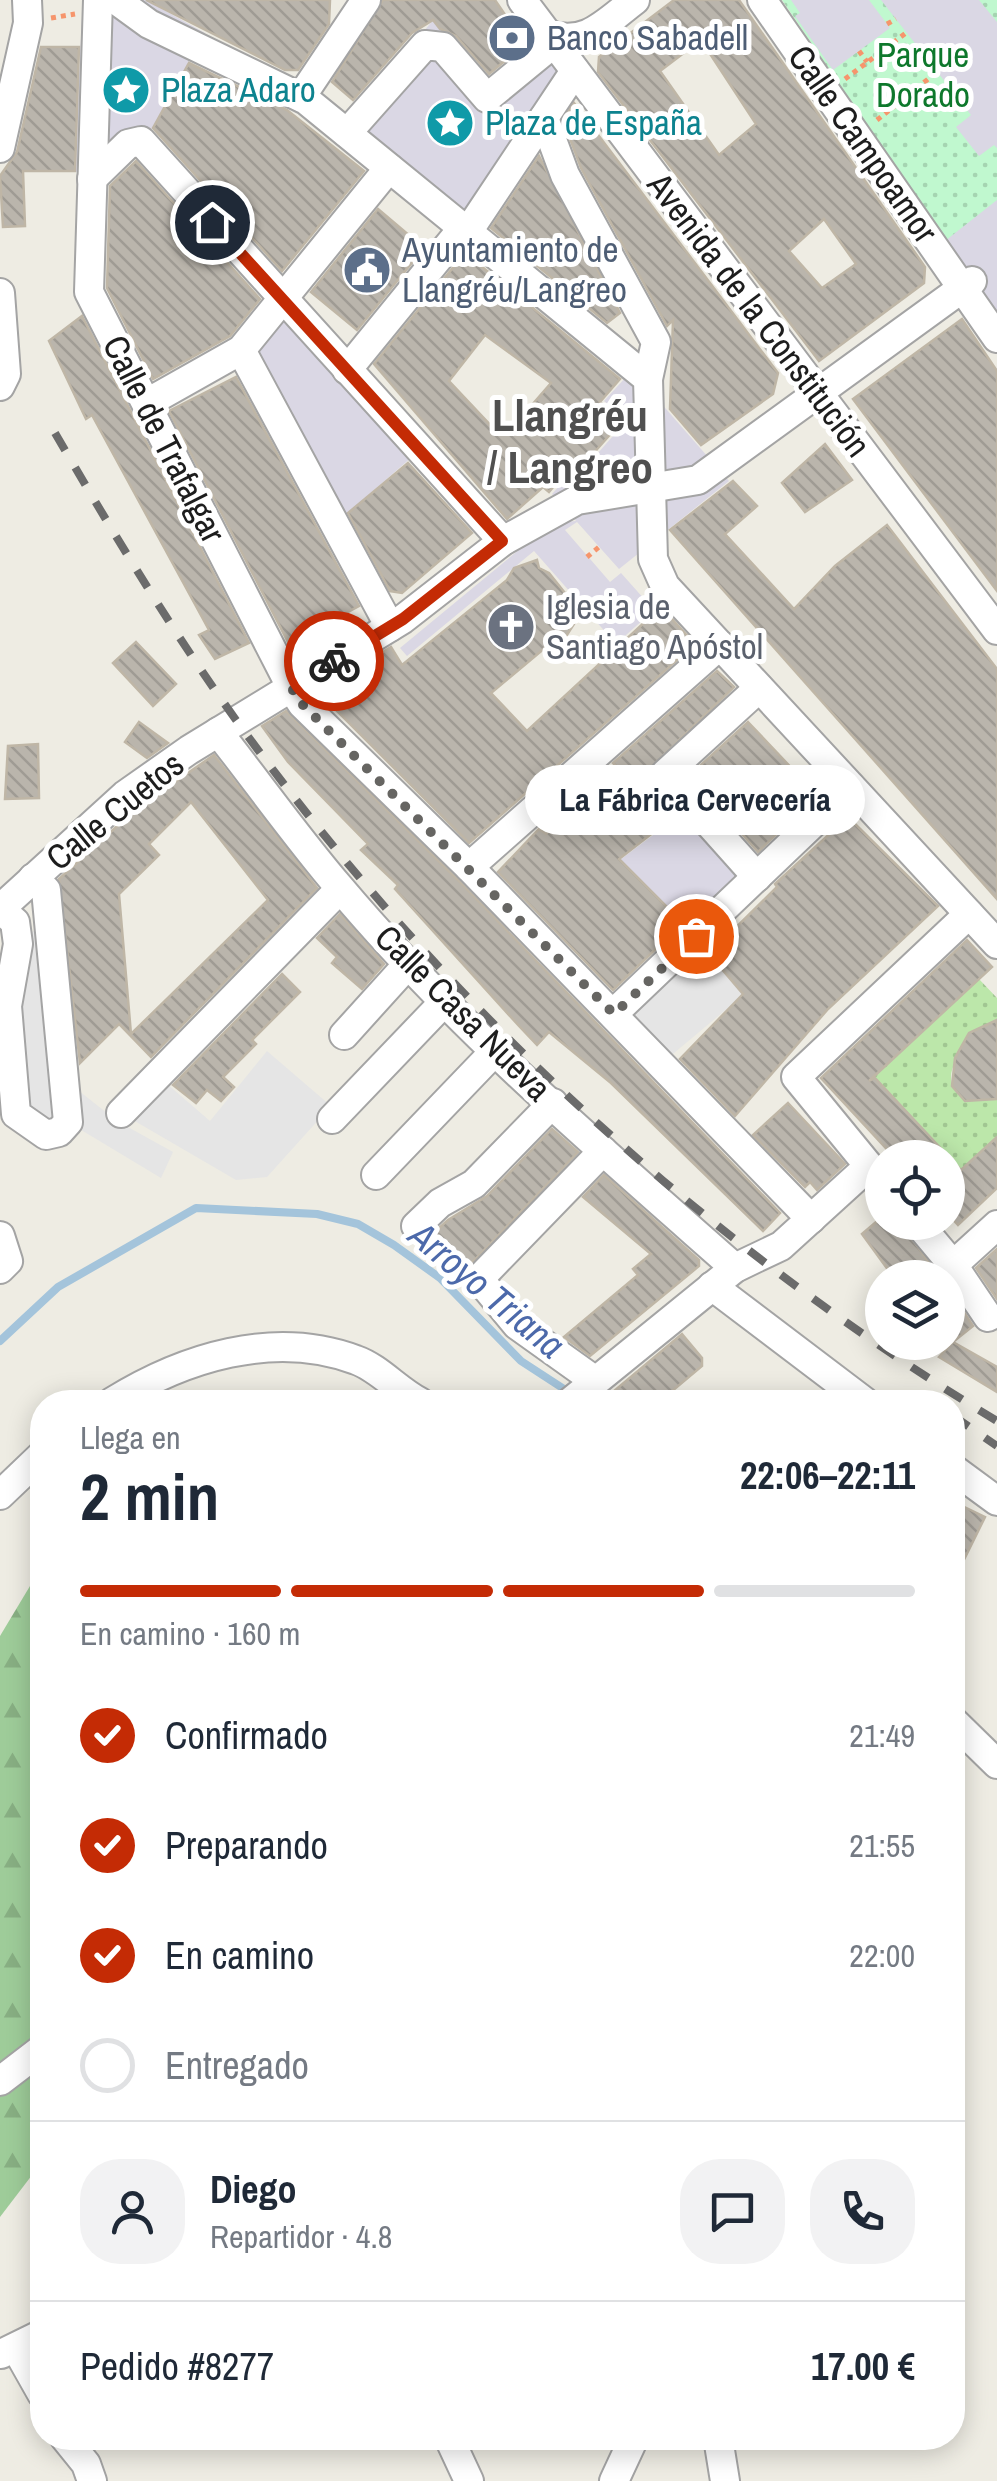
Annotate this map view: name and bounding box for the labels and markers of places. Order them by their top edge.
bank icon: Banco Sabadell [486,12,538,64]
place label: Banco Sabadell [547,14,748,61]
place icon: Plaza Adaro [100,64,152,116]
place label: Plaza Adaro [161,66,316,113]
place icon: Plaza de España [424,97,476,149]
place label: Plaza de España [485,99,702,146]
pin [170,180,255,265]
place label: Ayuntamiento de Llangréu/Langreo [401,226,627,313]
public building icon: Ayuntamiento de Llangréu/Langreo [341,244,393,296]
place label: Iglesia de Santiago Apóstol [546,583,763,670]
church icon: Iglesia de Santiago Apóstol [485,601,537,653]
callout: La Fábrica Cervecería [526,766,866,836]
pin [654,894,739,979]

